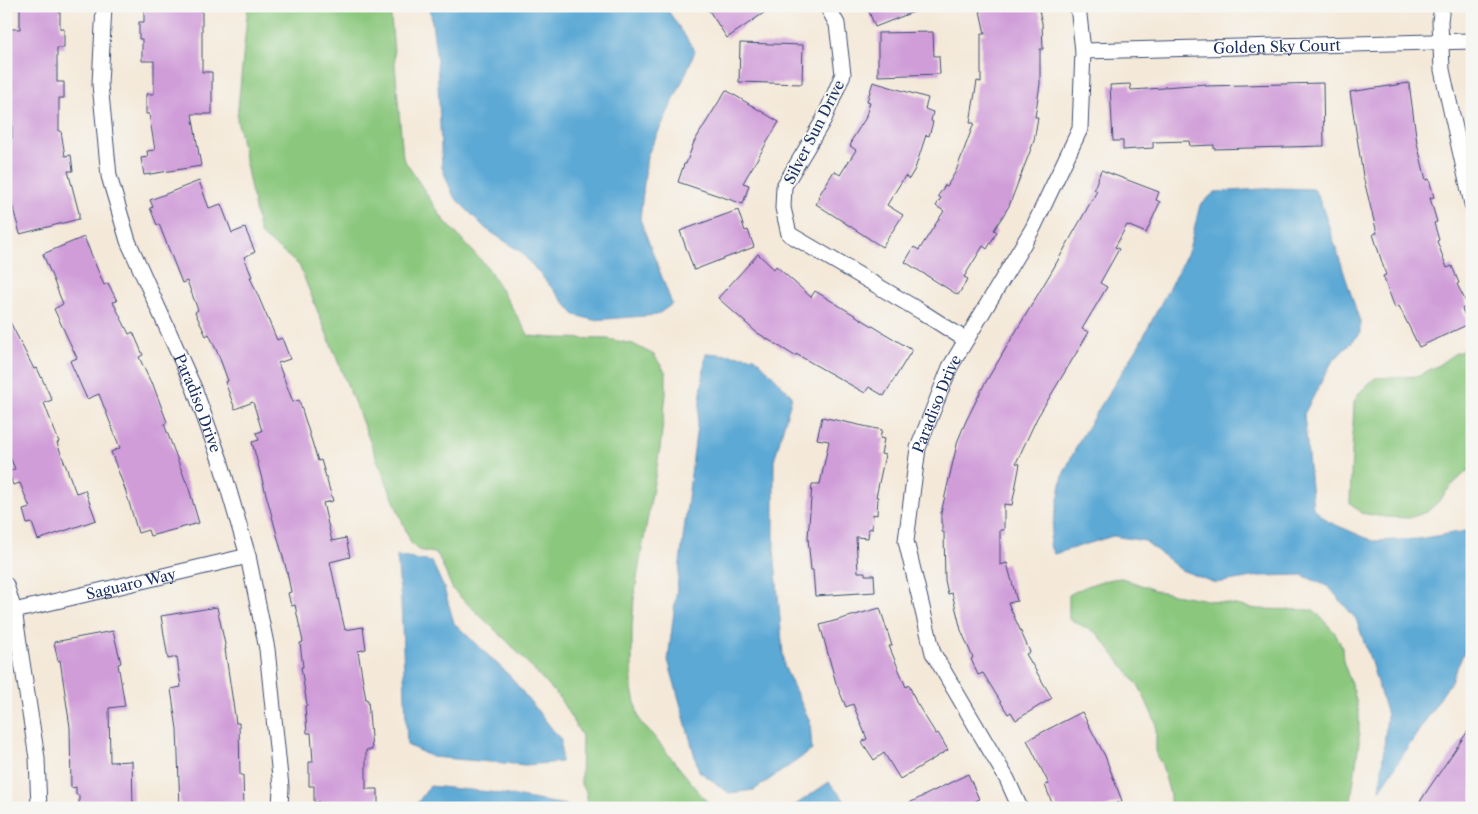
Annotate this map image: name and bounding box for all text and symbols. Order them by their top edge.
street label: Golden Sky Court [1213,35,1342,57]
street label: Silver Sun Drive [780,77,848,187]
street label: Paradiso Drive [170,351,226,455]
street label: Paradiso Drive [908,351,965,455]
street label: Saguaro Way [84,564,178,603]

